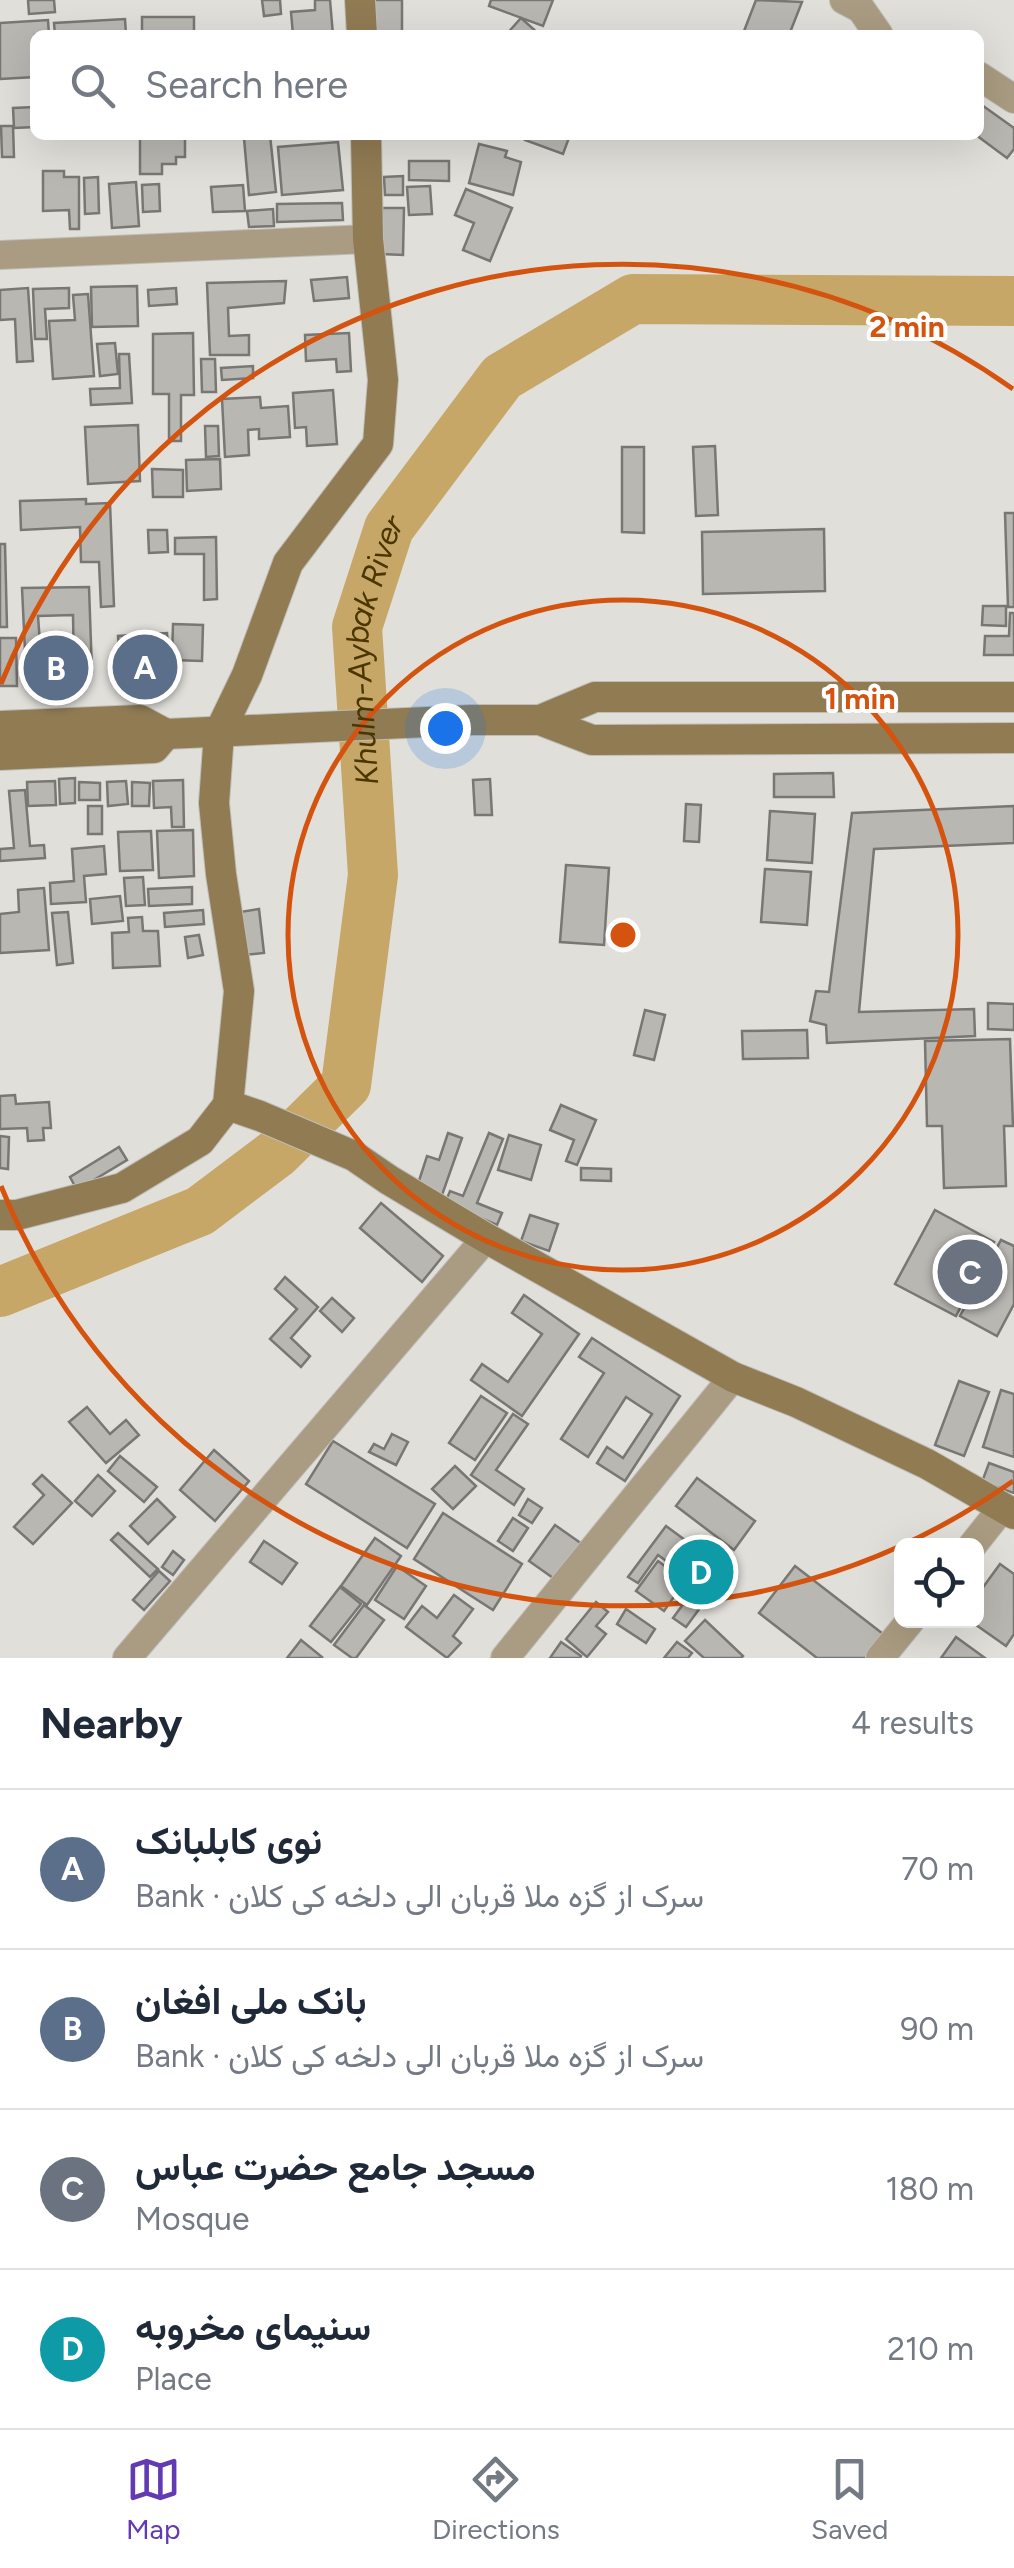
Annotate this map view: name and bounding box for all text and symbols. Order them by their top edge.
search box [30,30,984,140]
icon: search [65,58,120,113]
text: Search here [145,62,348,108]
text: 2 min [869,308,945,345]
water label: Khulm-Aybak River [338,506,412,786]
pin: B [23,630,88,706]
pin: A [112,630,178,704]
text: 1 min [825,680,895,717]
your location [420,703,471,754]
centre of rings [605,917,641,953]
pin: C [938,1234,1002,1310]
pin: D [668,1534,734,1610]
map controls [894,1538,984,1628]
button: locate [894,1538,984,1628]
text: Nearby [40,1698,182,1749]
text: 4 results [851,1704,974,1742]
text: نوی کابلبانک [135,1818,322,1864]
text: A [61,1850,84,1888]
text: 70 m [901,1850,974,1888]
text: Bank · سرک از گزه ملا قربان الی دلخه کی کلان [135,1877,704,1915]
text: بانک ملی افغان [135,1978,366,2024]
text: B [63,2010,82,2048]
text: 90 m [900,2010,974,2048]
text: Bank · سرک از گزه ملا قربان الی دلخه کی کلان [135,2037,704,2075]
text: مسجد جامع حضرت عباس [135,2144,536,2190]
text: C [61,2170,84,2208]
text: 180 m [885,2170,974,2208]
text: Mosque [135,2200,249,2238]
text: سنیمای مخروبه [135,2304,371,2350]
text: D [61,2330,84,2368]
text: 210 m [887,2330,974,2368]
text: Place [135,2360,212,2398]
tab: Map [126,2452,181,2546]
tab: Directions [432,2452,560,2546]
tab: Saved [811,2452,888,2546]

